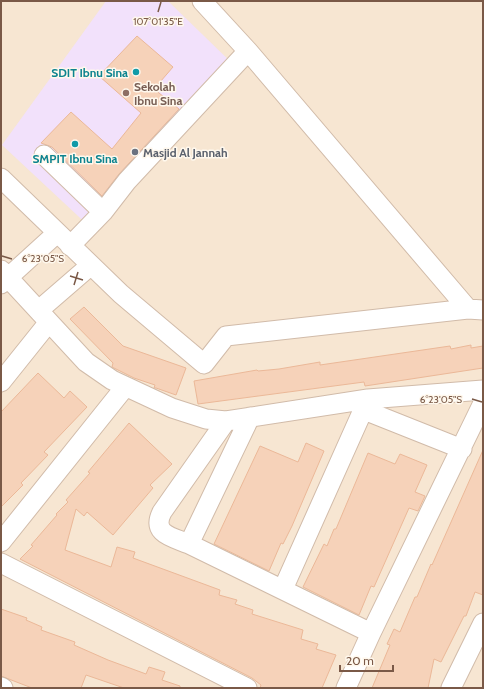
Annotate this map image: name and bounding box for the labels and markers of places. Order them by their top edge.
place label: SDIT Ibnu Sina [51,65,128,80]
marker: SDIT Ibnu Sina [131,67,141,77]
place label: Sekolah Ibnu Sina [134,79,182,108]
marker: Sekolah Ibnu Sina [121,88,131,98]
marker: SMPIT Ibnu Sina [70,139,80,149]
place label: Masjid Al Jannah [143,145,228,160]
marker: Masjid Al Jannah [130,147,140,157]
place label: SMPIT Ibnu Sina [32,151,118,166]

